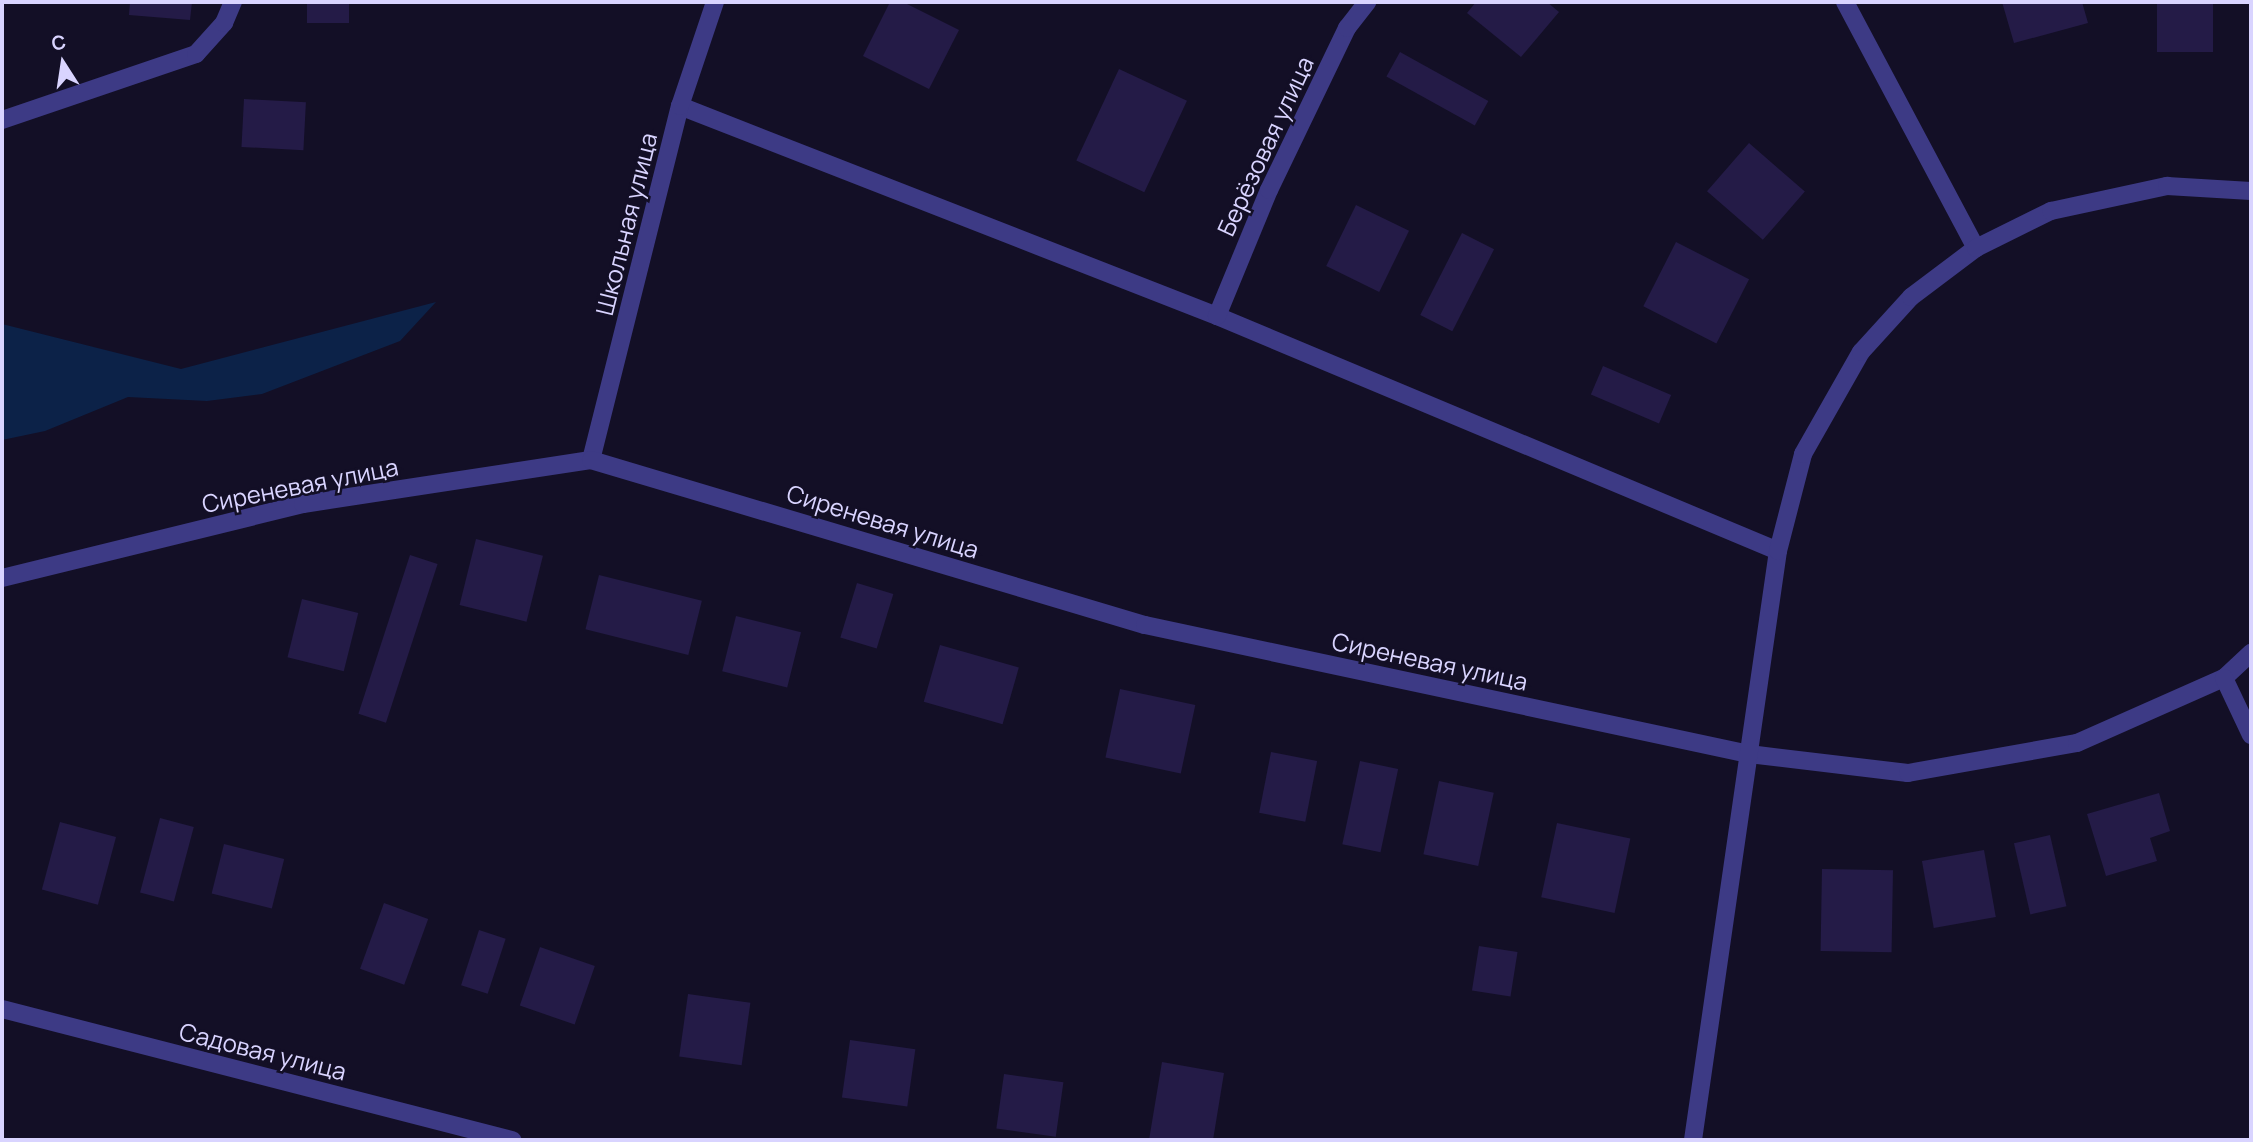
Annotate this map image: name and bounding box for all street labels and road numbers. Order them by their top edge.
street label: Берёзовая улица [1211,52,1319,240]
street label: Школьная улица [589,130,663,318]
street label: Сиреневая улица [199,452,401,518]
street label: Сиреневая улица [783,478,983,564]
street label: Сиреневая улица [1330,626,1530,696]
street label: Садовая улица [177,1016,349,1086]

